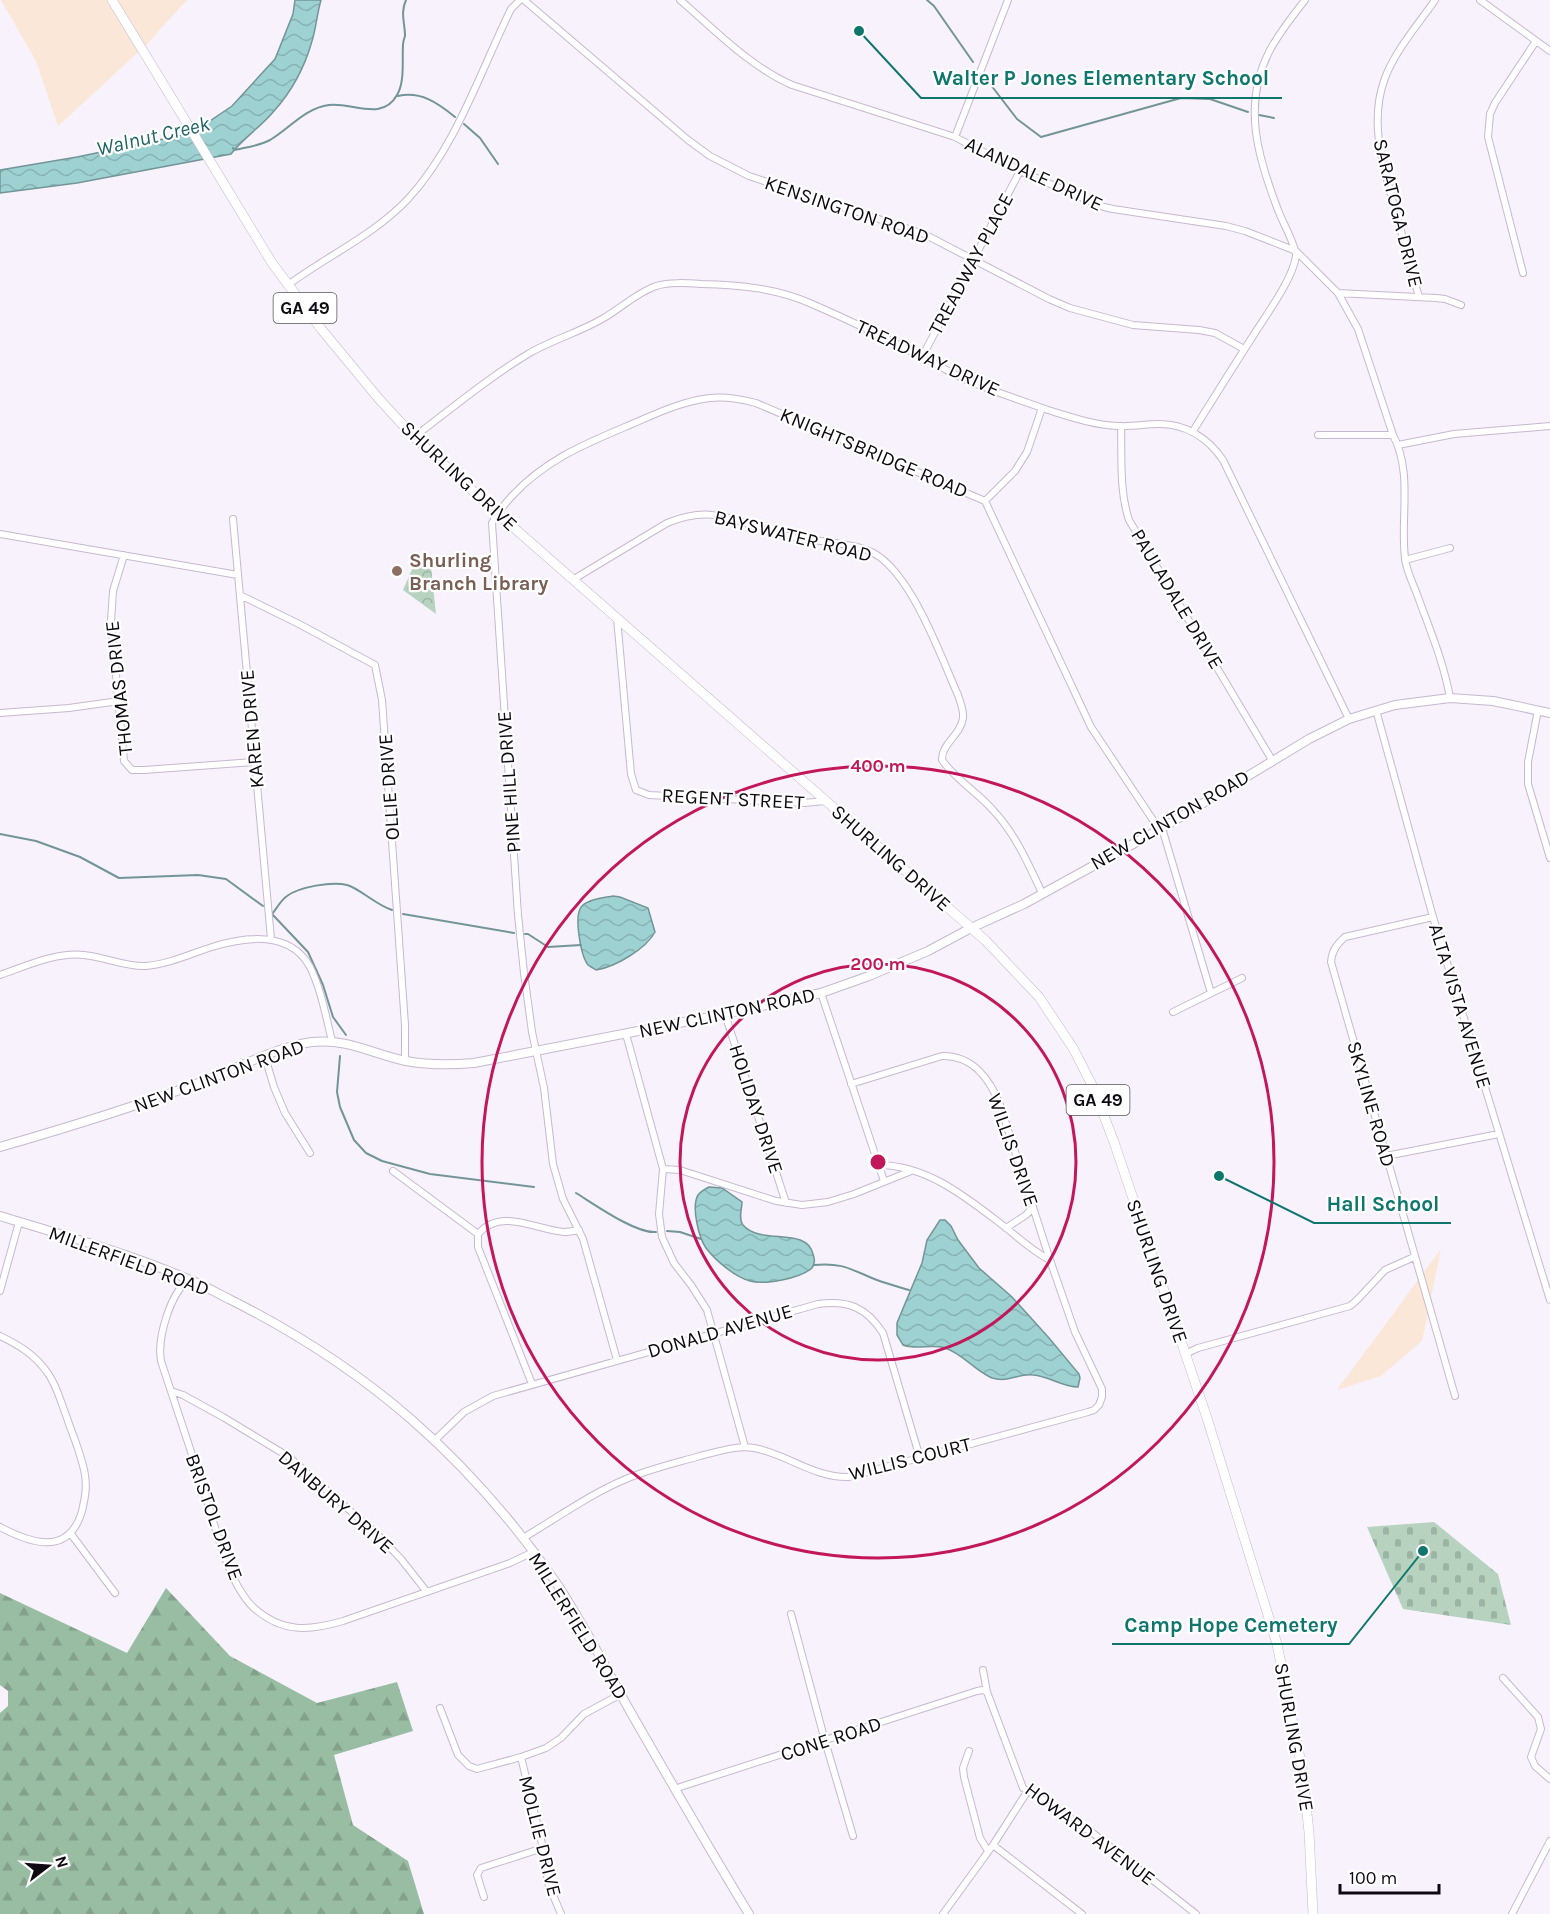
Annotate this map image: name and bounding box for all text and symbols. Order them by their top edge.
callout: Walter P Jones Elementary School [921,59,1282,98]
text: Walter P Jones Elementary School [933,66,1269,90]
water label: Walnut Creek [94,111,212,161]
street label: ALANDALE DRIVE [961,132,1107,216]
street label: SARATOGA DRIVE [1368,136,1428,290]
street label: KENSINGTON ROAD [762,171,932,249]
street label: TREADWAY PLACE [924,189,1018,339]
road number: GA 49 [274,293,336,323]
street label: TREADWAY DRIVE [853,315,1003,401]
street label: KNIGHTSBRIDGE ROAD [777,403,971,503]
street label: SHURLING DRIVE [396,416,522,536]
street label: BAYSWATER ROAD [712,505,874,567]
street label: PAULADALE DRIVE [1126,525,1228,673]
place label: Shurling Branch Library [409,549,548,595]
marker: Shurling Branch Library [390,564,404,578]
street label: THOMAS DRIVE [101,620,137,756]
street label: KAREN DRIVE [235,669,269,789]
street label: PINE HILL DRIVE [493,710,525,854]
street label: OLLIE DRIVE [374,733,404,841]
text: 400 m [850,755,906,777]
street label: NEW CLINTON ROAD [1086,765,1254,875]
street label: REGENT STREET [661,784,805,814]
street label: SHURLING DRIVE [827,800,955,916]
street label: ALTA VISTA AVENUE [1424,921,1496,1091]
text: 200 m [850,953,906,975]
street label: NEW CLINTON ROAD [637,983,817,1043]
street label: NEW CLINTON ROAD [131,1034,307,1118]
street label: SKYLINE ROAD [1342,1038,1400,1170]
street label: HOLIDAY DRIVE [724,1041,788,1177]
road number: GA 49 [1066,1085,1130,1115]
street label: WILLIS DRIVE [983,1090,1043,1210]
centre of rings [868,1152,888,1172]
callout: Hall School [1314,1184,1451,1223]
text: Hall School [1327,1192,1439,1216]
street label: SHURLING DRIVE [1122,1196,1192,1346]
street label: MILLERFIELD ROAD [46,1221,212,1301]
street label: DONALD AVENUE [645,1299,795,1363]
street label: WILLIS COURT [847,1433,973,1485]
street label: DANBURY DRIVE [274,1446,398,1558]
street label: BRISTOL DRIVE [180,1451,248,1583]
street label: MILLERFIELD ROAD [523,1548,633,1704]
callout: Camp Hope Cemetery [1112,1605,1349,1644]
text: Camp Hope Cemetery [1124,1613,1338,1637]
street label: SHURLING DRIVE [1270,1661,1318,1813]
street label: CONE ROAD [778,1712,884,1766]
street label: MOLLIE DRIVE [514,1773,566,1899]
street label: HOWARD AVENUE [1021,1778,1159,1890]
north arrow [18,1836,78,1896]
text: N [51,1853,73,1870]
scale bar [1340,1857,1439,1895]
text: 100 m [1349,1867,1397,1889]

